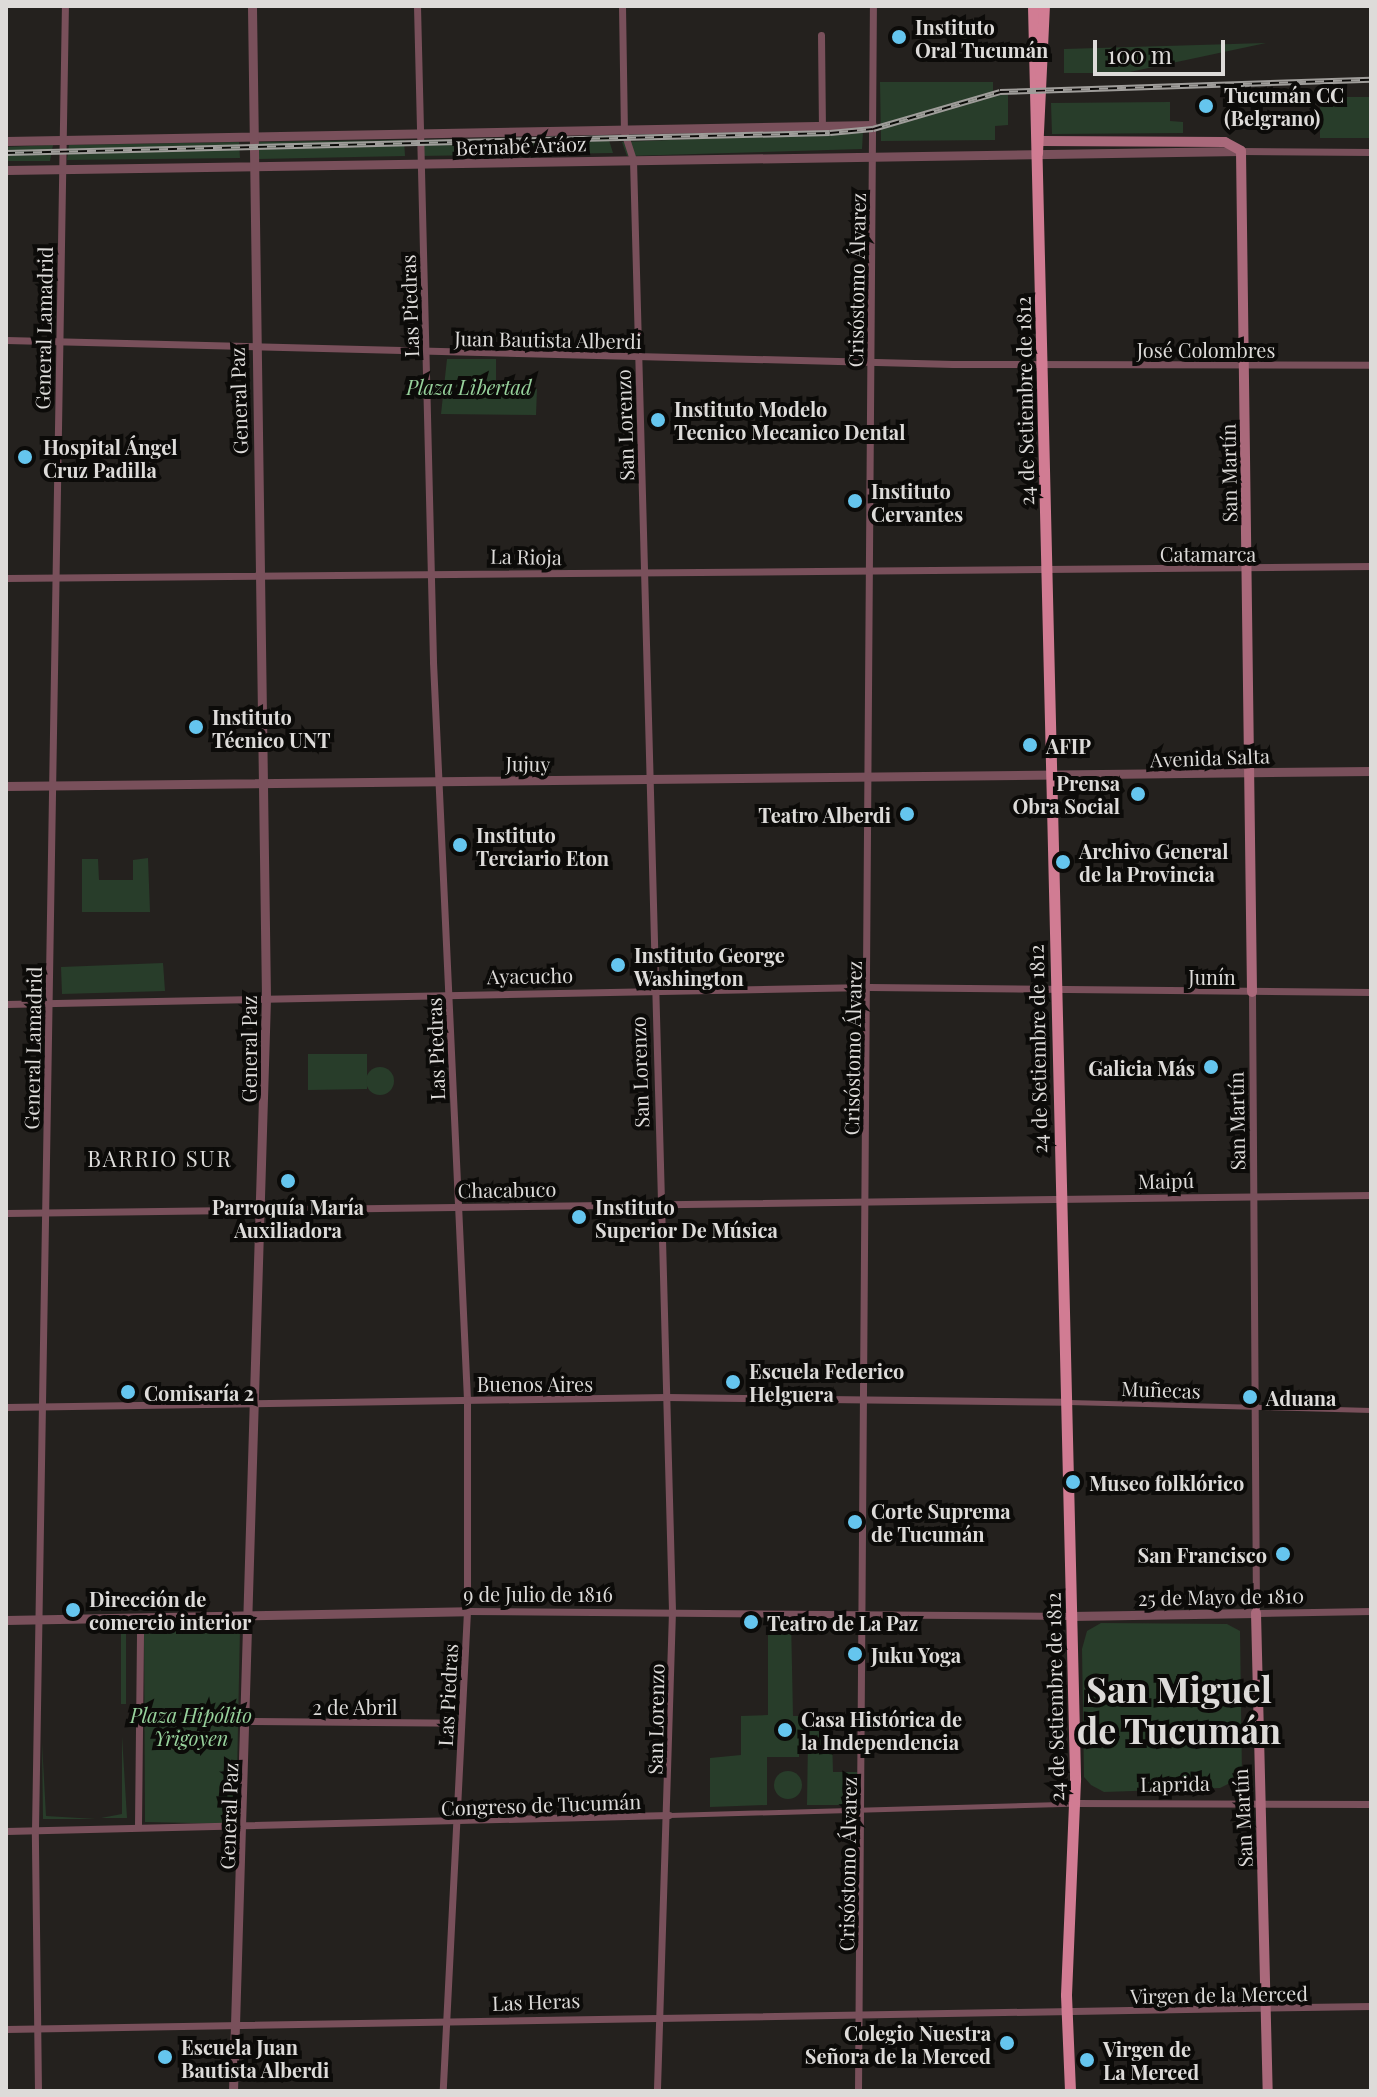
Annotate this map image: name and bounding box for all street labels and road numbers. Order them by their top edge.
street label: Bernabé Aráoz [455,131,587,159]
street label: Crisóstomo Álvarez [842,192,870,368]
street label: General Lamadrid [30,246,56,410]
street label: Las Piedras [395,254,423,358]
street label: 24 de Setiembre de 1812 [1010,296,1038,506]
street label: Juan Bautista Alberdi [454,325,642,353]
street label: José Colombres [1137,337,1275,361]
street label: General Paz [224,347,252,455]
street label: San Lorenzo [610,369,638,481]
street label: San Martín [1215,423,1241,523]
street label: Catamarca [1160,541,1256,565]
street label: La Rioja [490,543,562,569]
street label: Avenida Salta [1150,743,1270,771]
street label: Jujuy [505,751,551,775]
street label: 24 de Setiembre de 1812 [1023,944,1051,1154]
street label: Crisóstomo Álvarez [838,960,866,1136]
street label: Ayacucho [487,962,573,988]
street label: Junín [1188,964,1236,988]
street label: General Lamadrid [19,966,45,1130]
street label: General Paz [236,996,260,1102]
street label: Las Piedras [421,997,449,1101]
street label: San Lorenzo [625,1016,653,1128]
street label: San Martín [1223,1071,1249,1171]
street label: Maipú [1138,1168,1194,1192]
street label: Chacabuco [457,1176,557,1202]
street label: Buenos Aires [476,1371,594,1395]
street label: Muñecas [1121,1376,1201,1402]
street label: 9 de Julio de 1816 [463,1581,613,1605]
street label: 25 de Mayo de 1810 [1138,1583,1304,1609]
street label: 24 de Setiembre de 1812 [1040,1592,1068,1802]
street label: Las Piedras [432,1643,462,1747]
street label: San Lorenzo [642,1663,668,1775]
street label: 2 de Abril [312,1694,398,1718]
street label: General Paz [214,1762,242,1870]
street label: San Martín [1227,1768,1257,1868]
street label: Laprida [1140,1770,1210,1796]
street label: Crisóstomo Álvarez [833,1776,861,1952]
street label: Congreso de Tucumán [440,1789,642,1819]
street label: Virgen de la Merced [1129,1980,1309,2008]
street label: Las Heras [491,1987,581,2015]

